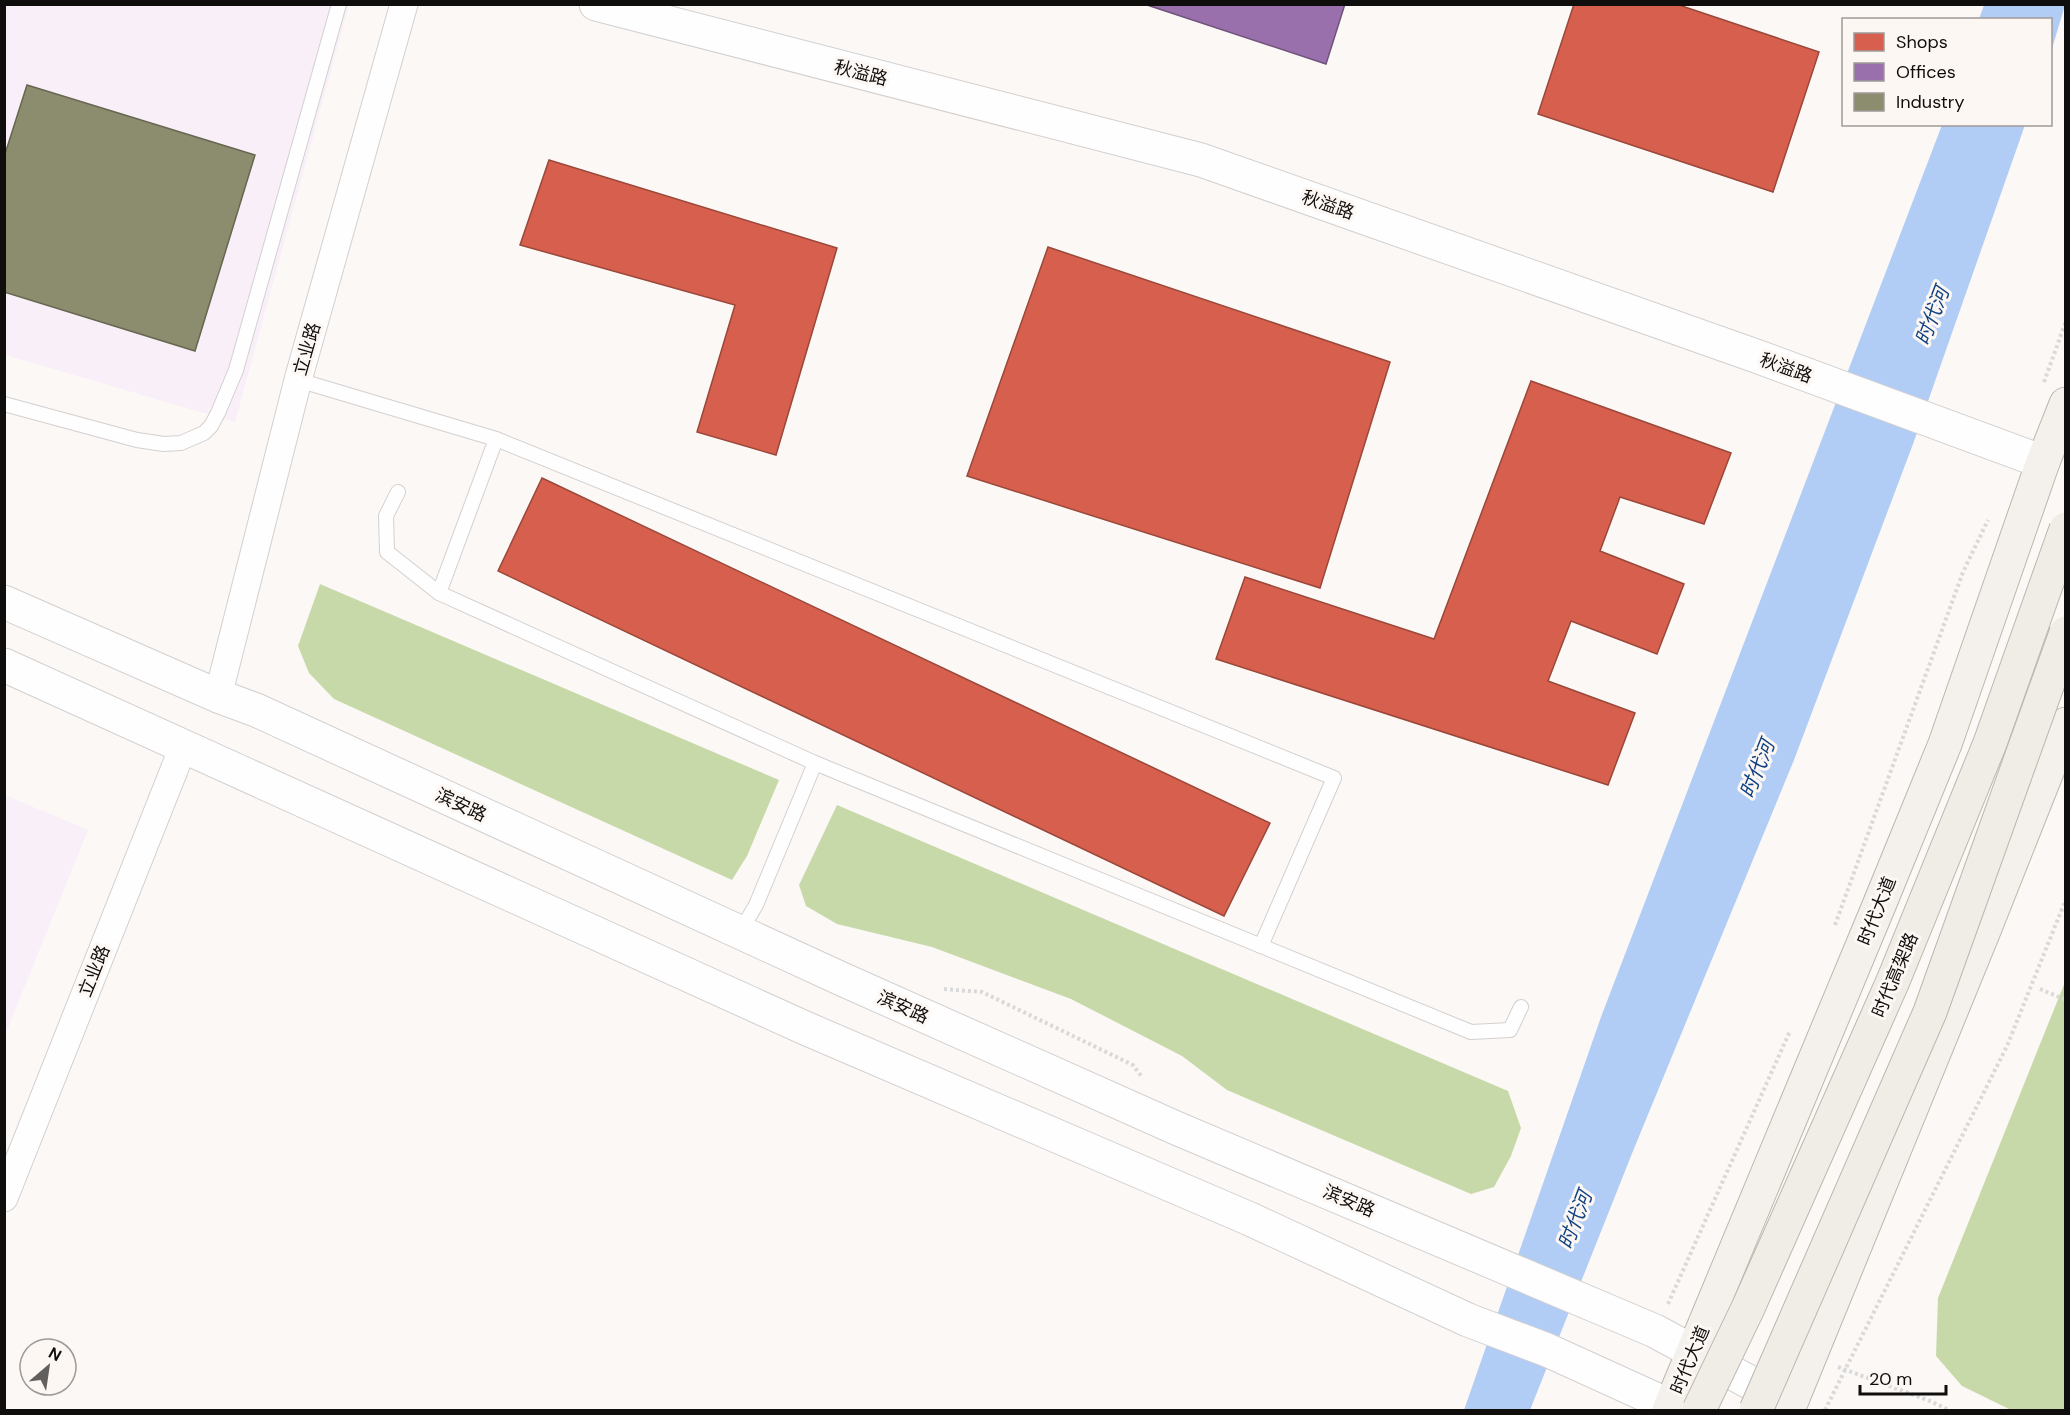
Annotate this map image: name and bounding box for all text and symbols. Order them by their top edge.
legend [1842,18,2052,126]
text: Shops [1896,30,1948,54]
street label: 秋溢路 [832,55,890,91]
text: Offices [1896,60,1956,84]
text: Industry [1896,90,1965,114]
street label: 秋溢路 [1299,185,1357,225]
water label: 时代河 [1909,280,1956,349]
street label: 立业路 [288,320,326,378]
street label: 秋溢路 [1757,347,1815,389]
water label: 时代河 [1734,733,1782,802]
street label: 滨安路 [431,783,491,827]
street label: 时代大道 [1852,873,1902,949]
street label: 时代高架路 [1866,929,1924,1021]
street label: 立业路 [73,941,115,1001]
street label: 滨安路 [873,985,933,1029]
street label: 滨安路 [1319,1179,1379,1223]
water label: 时代河 [1552,1184,1599,1253]
street label: 时代大道 [1665,1322,1715,1398]
north arrow [18,1337,78,1397]
text: N [45,1342,65,1366]
scale bar [1860,1358,1946,1396]
text: 20 m [1869,1367,1912,1391]

